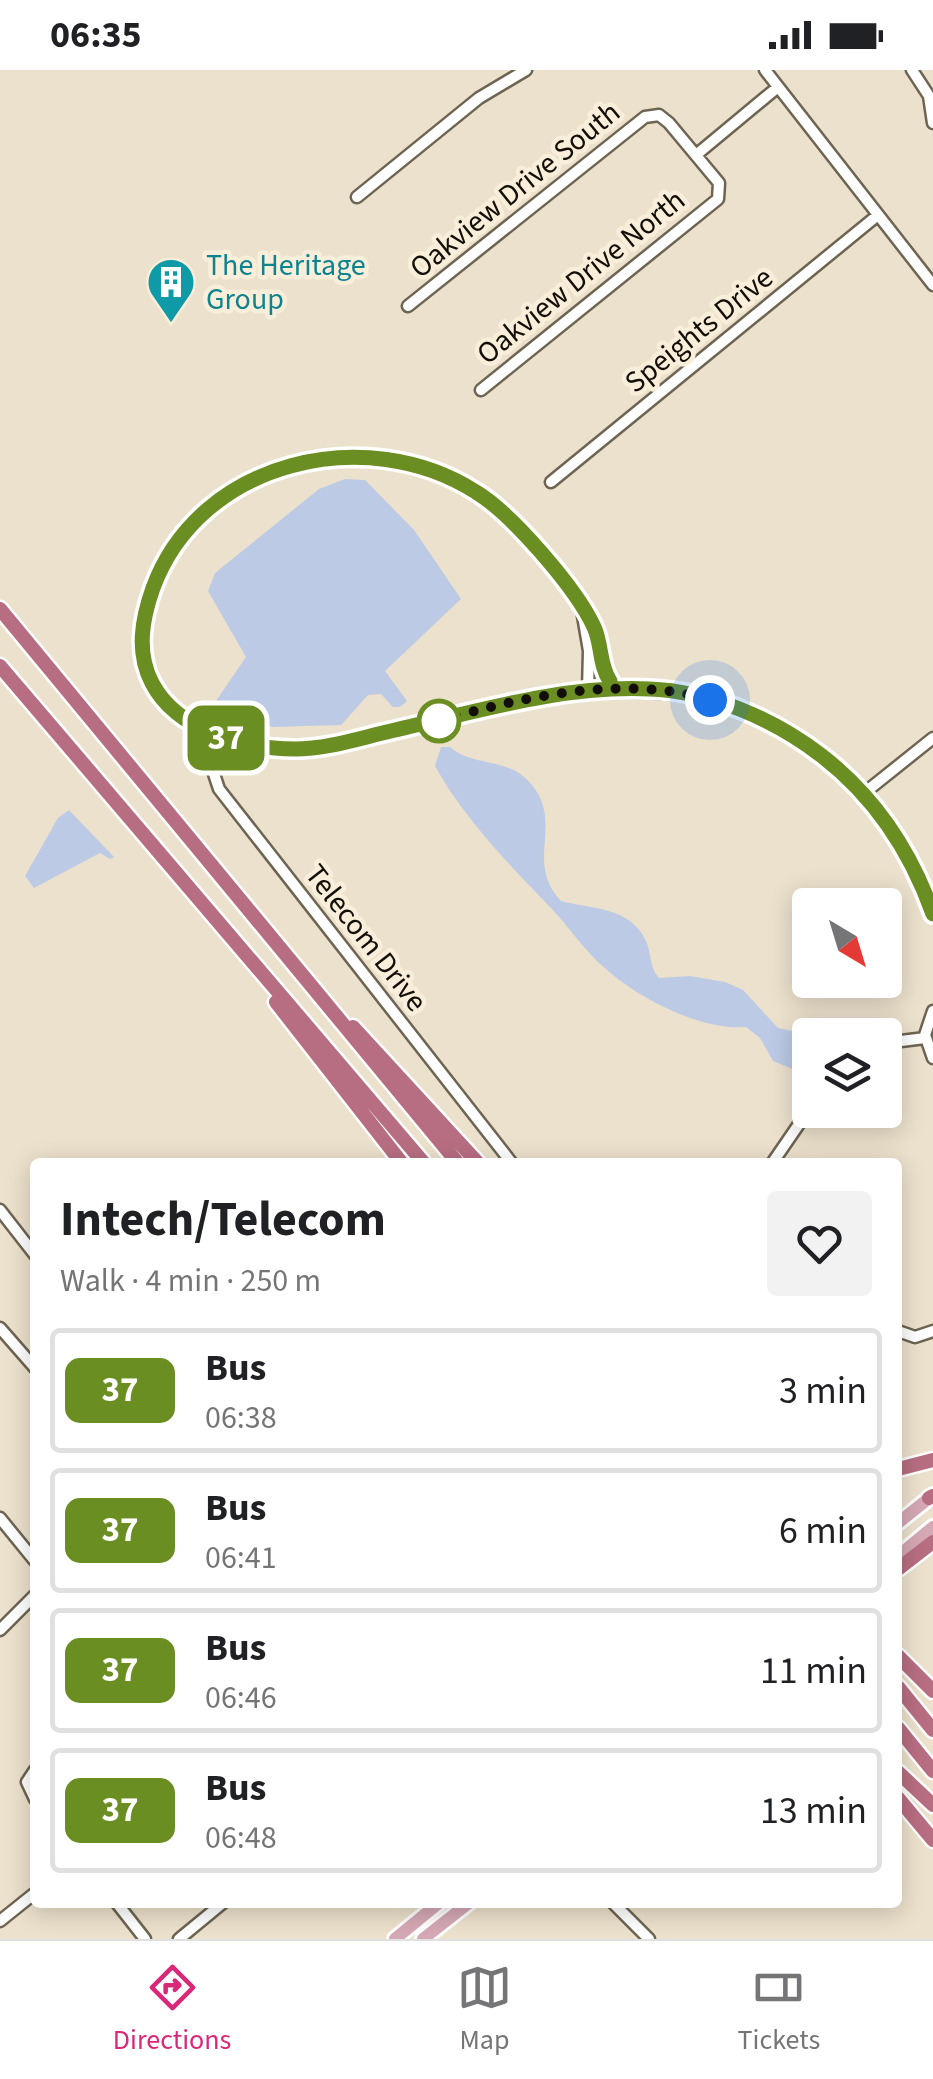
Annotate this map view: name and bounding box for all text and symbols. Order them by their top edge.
text: 06:35 [50,8,142,62]
street label: Oakview Drive South [400,91,630,289]
street label: Oakview Drive North [467,179,695,375]
place label: The Heritage Group [206,244,366,321]
building icon: The Heritage Group [145,256,197,324]
street label: Speights Drive [616,257,782,403]
your location [685,675,735,725]
unlabelled marker [418,700,460,742]
line badge: 37 [181,706,271,770]
text: 37 [208,713,244,763]
street label: Telecom Drive [295,855,437,1021]
north arrow [792,888,902,998]
map controls [792,888,902,1128]
button: layers [792,1018,902,1128]
text: Intech/Telecom [60,1186,386,1254]
button: heart [767,1191,872,1296]
text: Walk · 4 min · 250 m [60,1258,321,1304]
text: Bus [205,1341,266,1395]
text: 3 min [779,1364,867,1418]
text: 37 [102,1365,138,1415]
text: 06:38 [205,1395,277,1441]
text: Bus [205,1481,266,1535]
text: 6 min [779,1504,867,1558]
text: 37 [102,1505,138,1555]
text: 06:41 [205,1535,277,1581]
text: Bus [205,1621,266,1675]
text: 11 min [760,1644,867,1698]
text: 37 [102,1645,138,1695]
text: 06:46 [205,1675,277,1721]
text: Bus [205,1761,266,1815]
text: 13 min [760,1784,867,1838]
text: 37 [102,1785,138,1835]
text: 06:48 [205,1815,277,1861]
tab: Directions [113,1960,231,2060]
tab: Map [457,1960,512,2060]
tab: Tickets [738,1960,820,2060]

